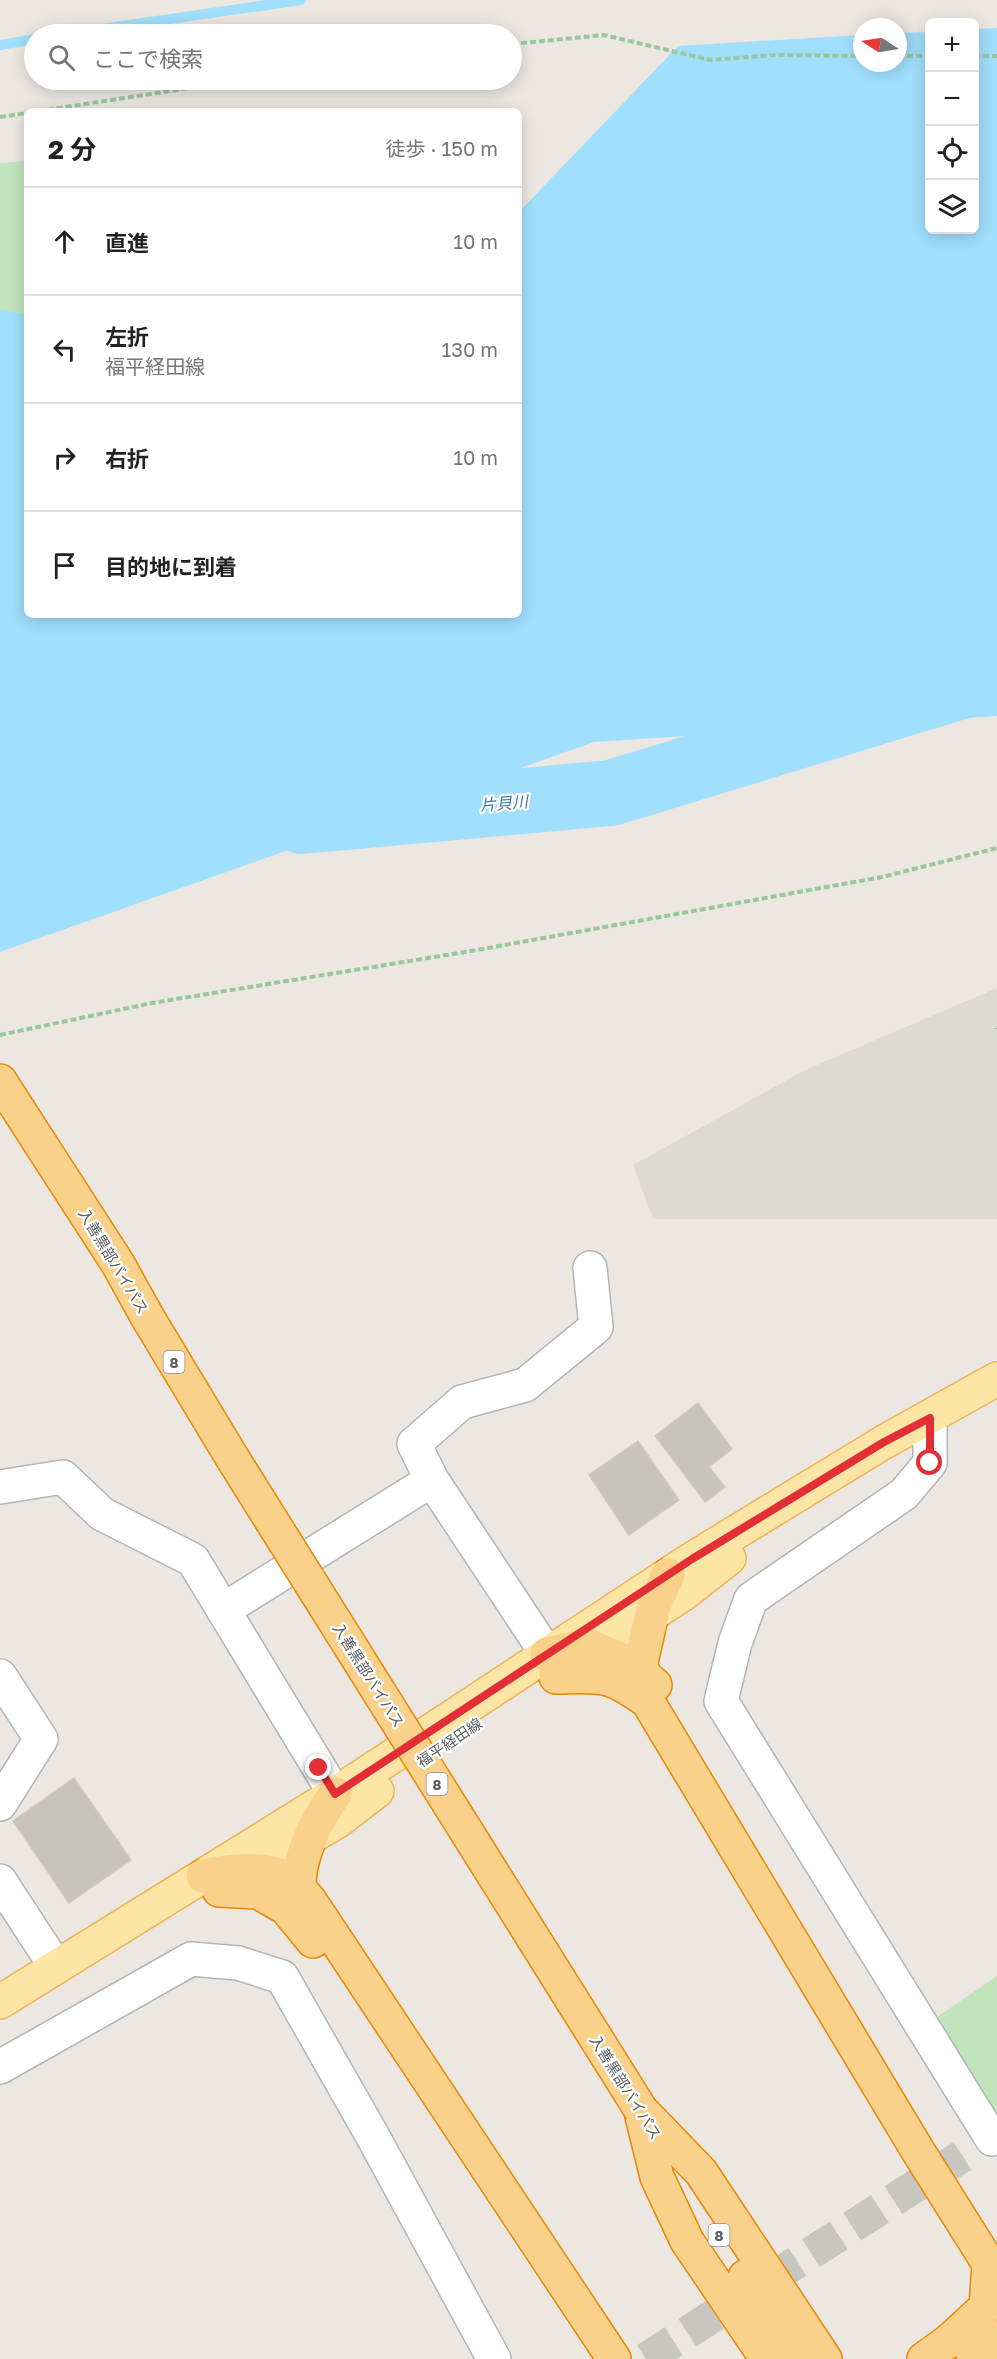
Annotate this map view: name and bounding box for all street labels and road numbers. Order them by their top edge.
street label: 入善黒部バイパス [75,1205,153,1317]
road number: 8 [164,1351,184,1373]
street label: 入善黒部バイパス [330,1619,408,1731]
street label: 福平経田線 [413,1714,485,1770]
road number: 8 [426,1773,448,1795]
street label: 入善黒部バイパス [587,2031,665,2143]
road number: 8 [708,2224,730,2246]

